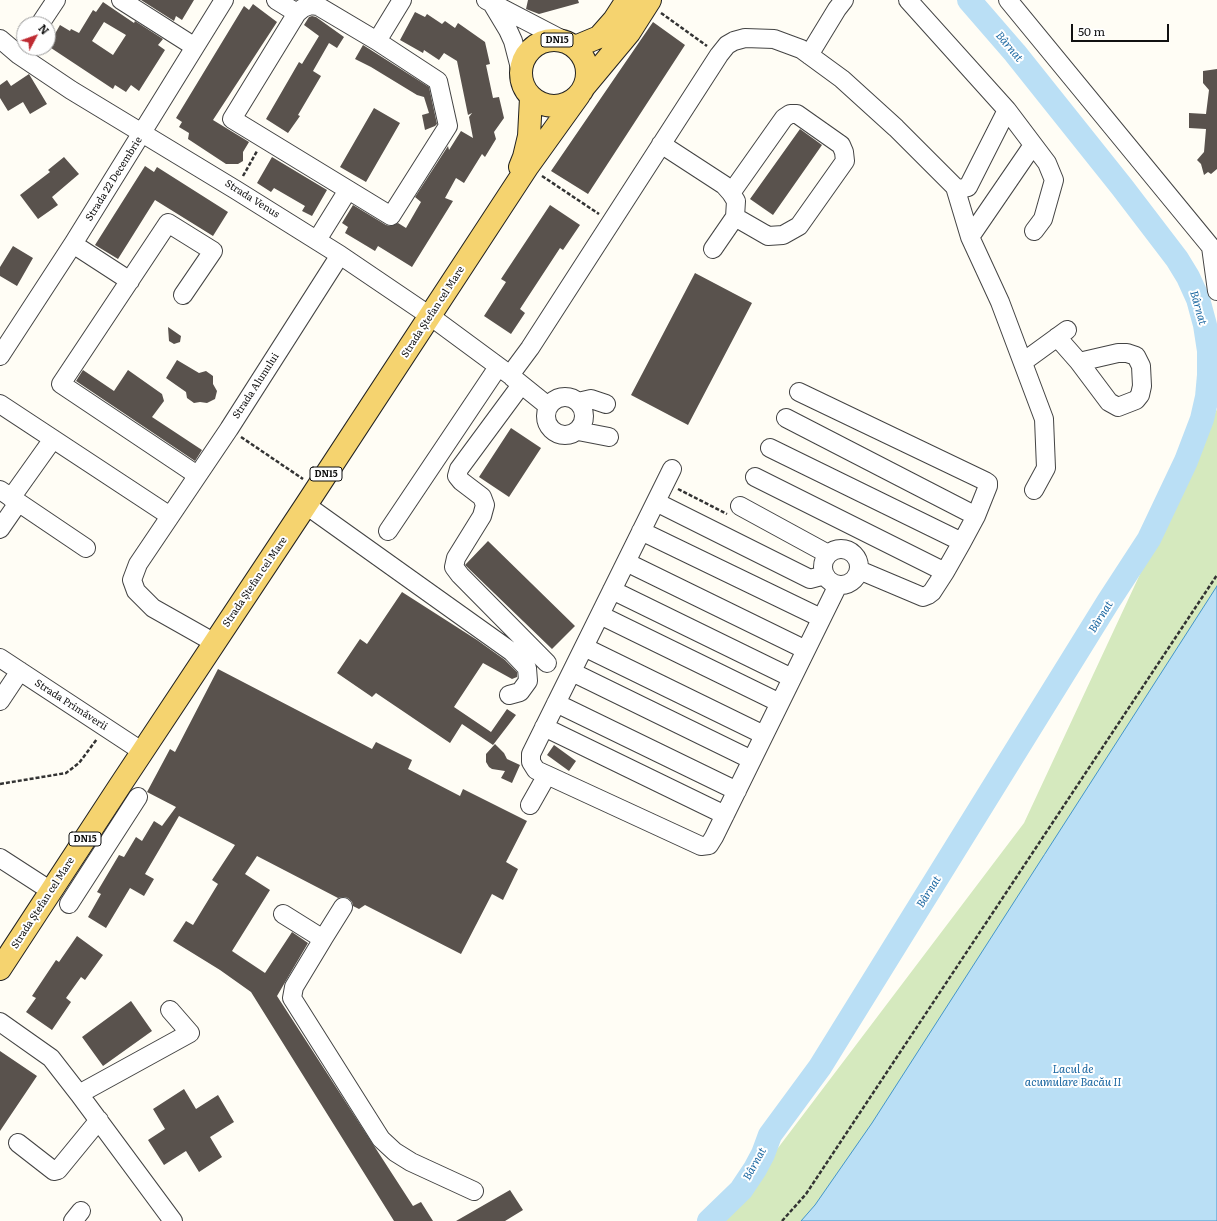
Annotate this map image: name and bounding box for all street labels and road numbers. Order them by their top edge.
road number: DN15 [541,33,573,47]
street label: Strada 22 Decembrie [83,135,145,223]
street label: Strada Venus [223,177,281,221]
street label: Strada Ștefan cel Mare [399,264,467,360]
street label: Strada Alunului [230,351,282,421]
road number: DN15 [310,467,342,481]
street label: Strada Ștefan cel Mare [220,535,290,629]
street label: Strada Primăverii [32,677,110,733]
road number: DN15 [69,832,101,846]
street label: Strada Ștefan cel Mare [9,855,77,951]

